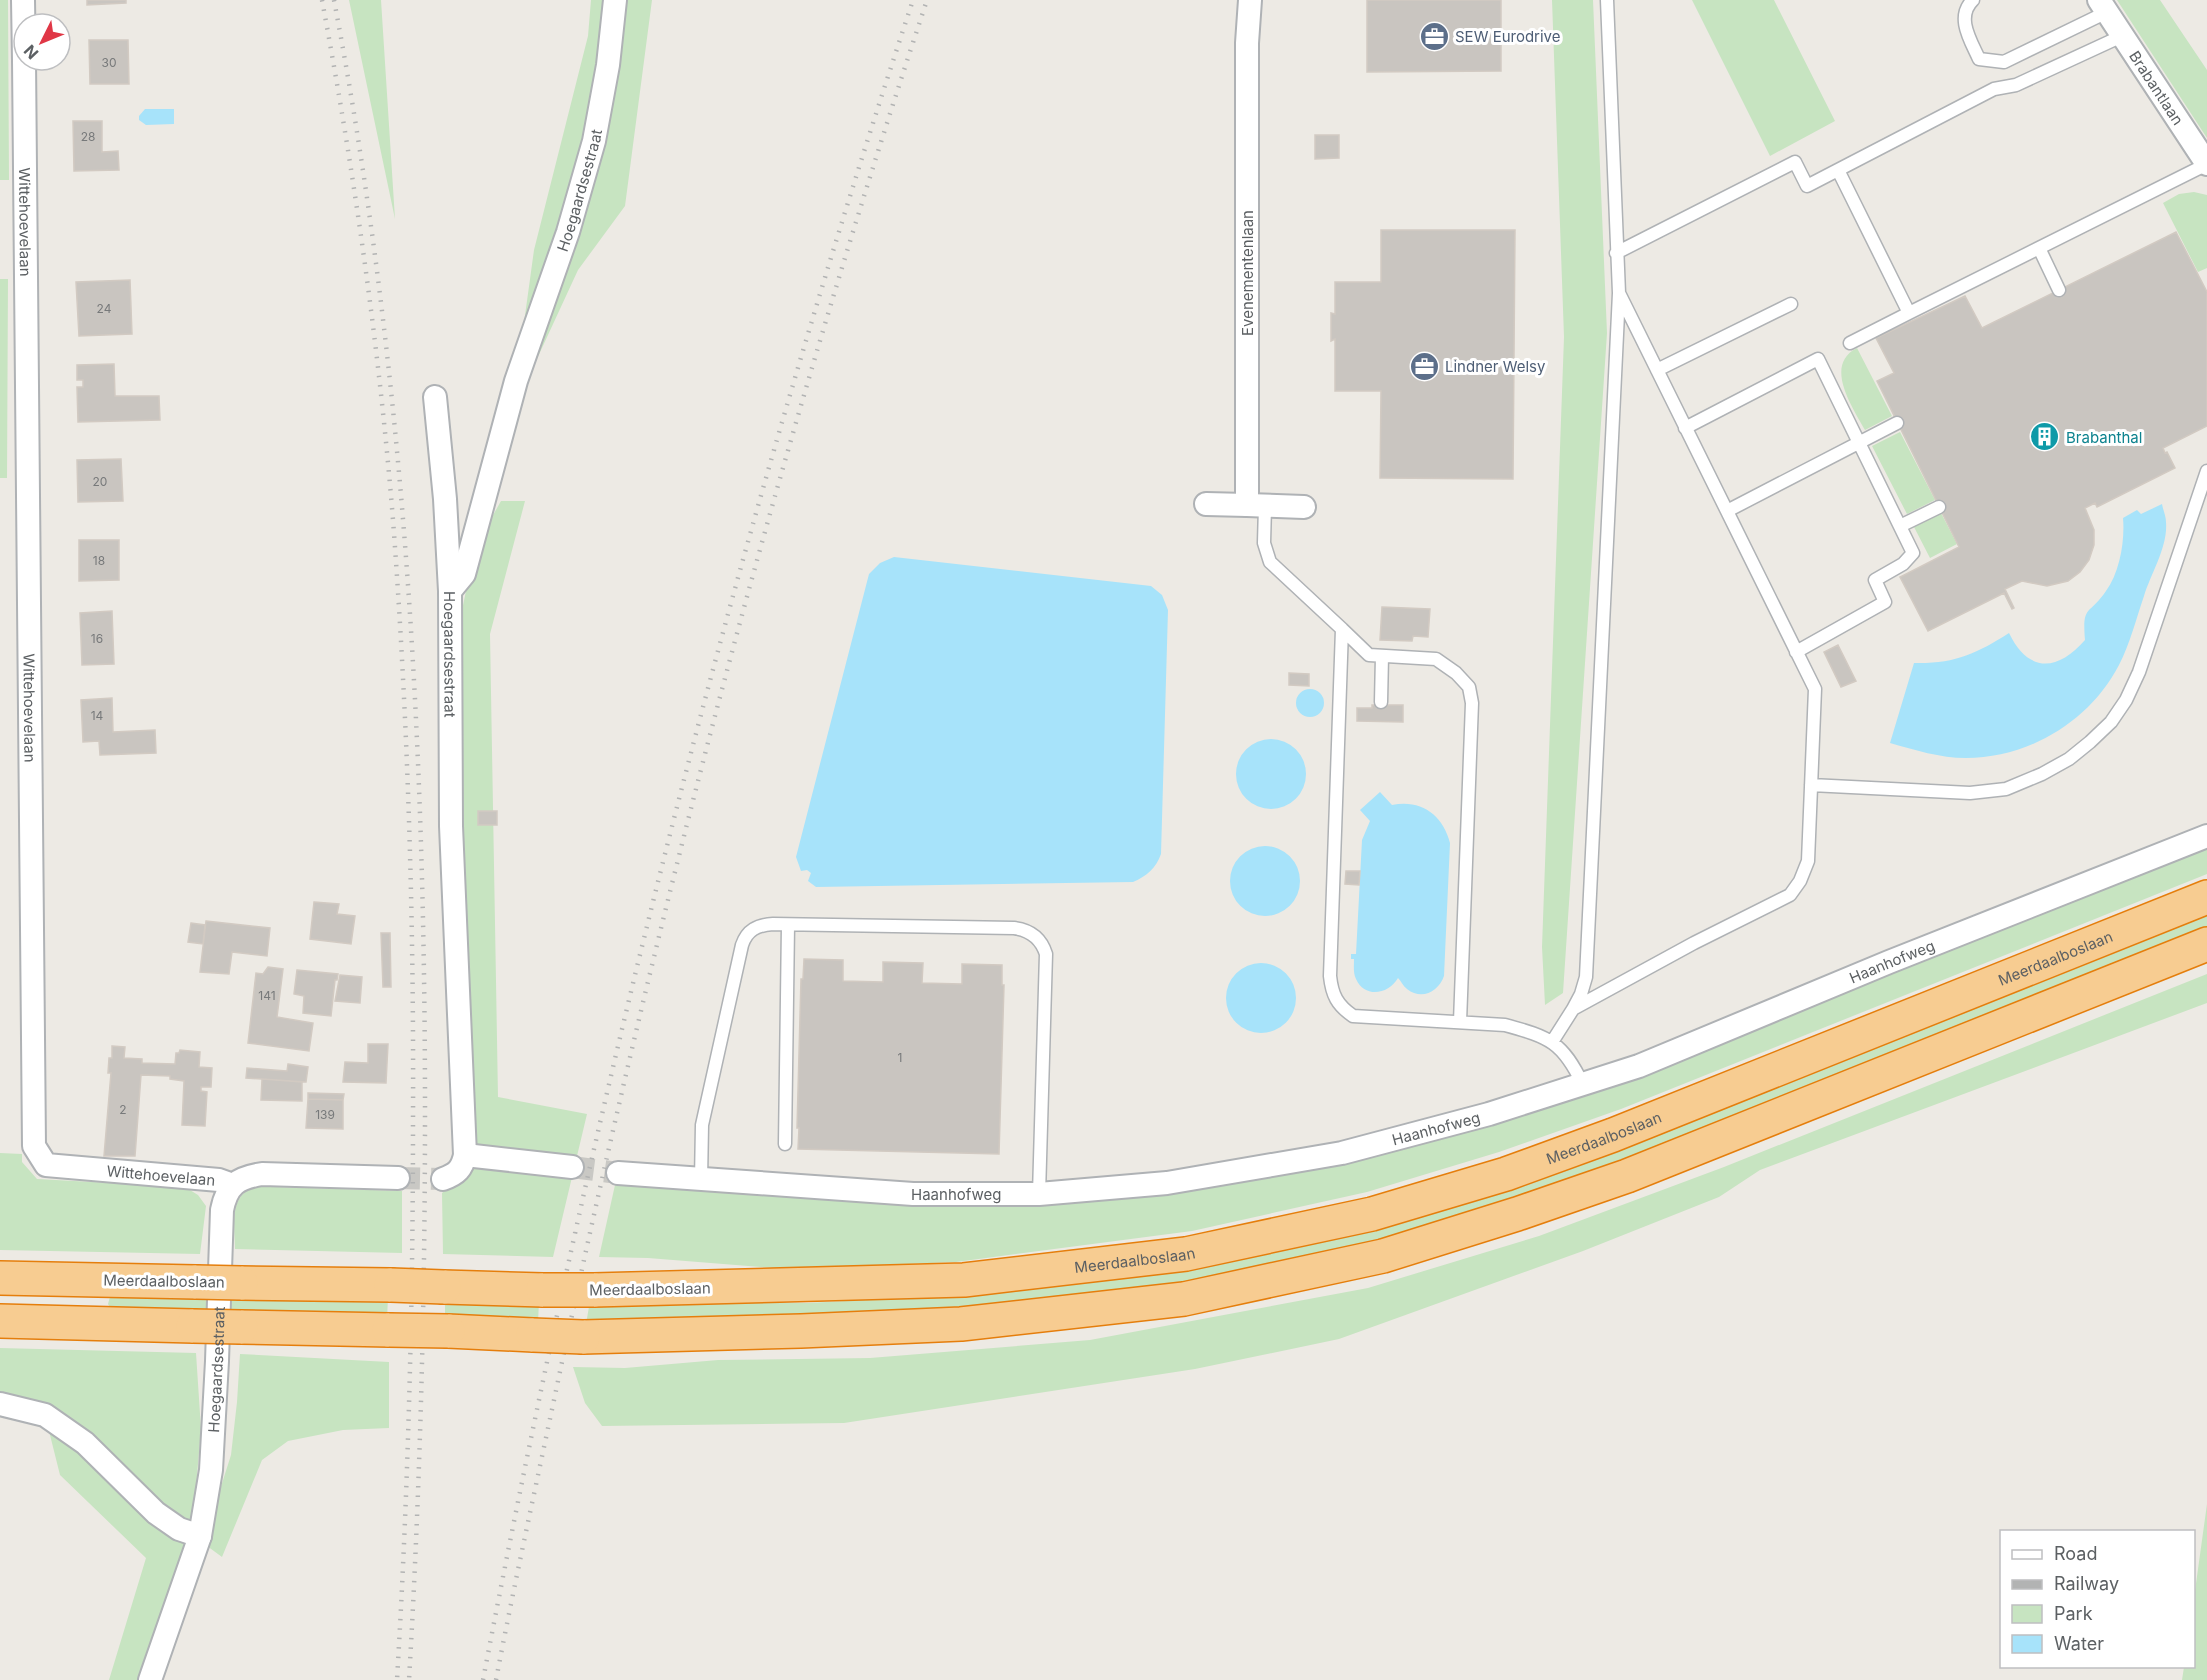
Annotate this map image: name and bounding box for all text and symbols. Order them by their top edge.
north arrow [12,12,72,72]
office icon: SEW Eurodrive [1418,20,1450,52]
place label: SEW Eurodrive [1455,27,1561,46]
text: N [20,41,43,64]
street label: Brabantlaan [2125,47,2188,128]
house number: 30 [102,55,116,70]
street label: Hoegaardsestraat [552,127,606,254]
house number: 28 [81,129,95,144]
street label: Wittehoevelaan [15,167,35,277]
street label: Evenementenlaan [1238,210,1257,336]
house number: 24 [97,301,112,316]
office icon: Lindner Welsy [1408,350,1440,382]
place label: Lindner Welsy [1445,357,1546,376]
building icon: Brabanthal [2029,421,2061,453]
place label: Brabanthal [2066,428,2142,447]
house number: 20 [93,474,107,489]
house number: 18 [93,553,105,568]
street label: Hoegaardsestraat [441,591,460,718]
house number: 16 [91,631,103,646]
street label: Wittehoevelaan [20,653,40,763]
house number: 14 [91,708,104,723]
street label: Meerdaalboslaan [1995,926,2115,989]
street label: Haanhofweg [1846,935,1937,987]
house number: 141 [258,988,276,1003]
house number: 1 [898,1050,902,1065]
house number: 2 [119,1102,127,1117]
house number: 139 [315,1107,335,1122]
street label: Haanhofweg [1390,1107,1482,1149]
street label: Meerdaalboslaan [1544,1107,1664,1168]
street label: Wittehoevelaan [106,1161,216,1189]
street label: Haanhofweg [911,1185,1002,1204]
street label: Meerdaalboslaan [1073,1243,1197,1277]
street label: Meerdaalboslaan [103,1270,225,1292]
street label: Meerdaalboslaan [589,1278,711,1300]
street label: Hoegaardsestraat [204,1306,228,1433]
legend [2000,1530,2195,1668]
text: Road [2054,1543,2097,1564]
text: Railway [2054,1573,2119,1594]
text: Park [2054,1603,2093,1624]
text: Water [2054,1633,2104,1654]

